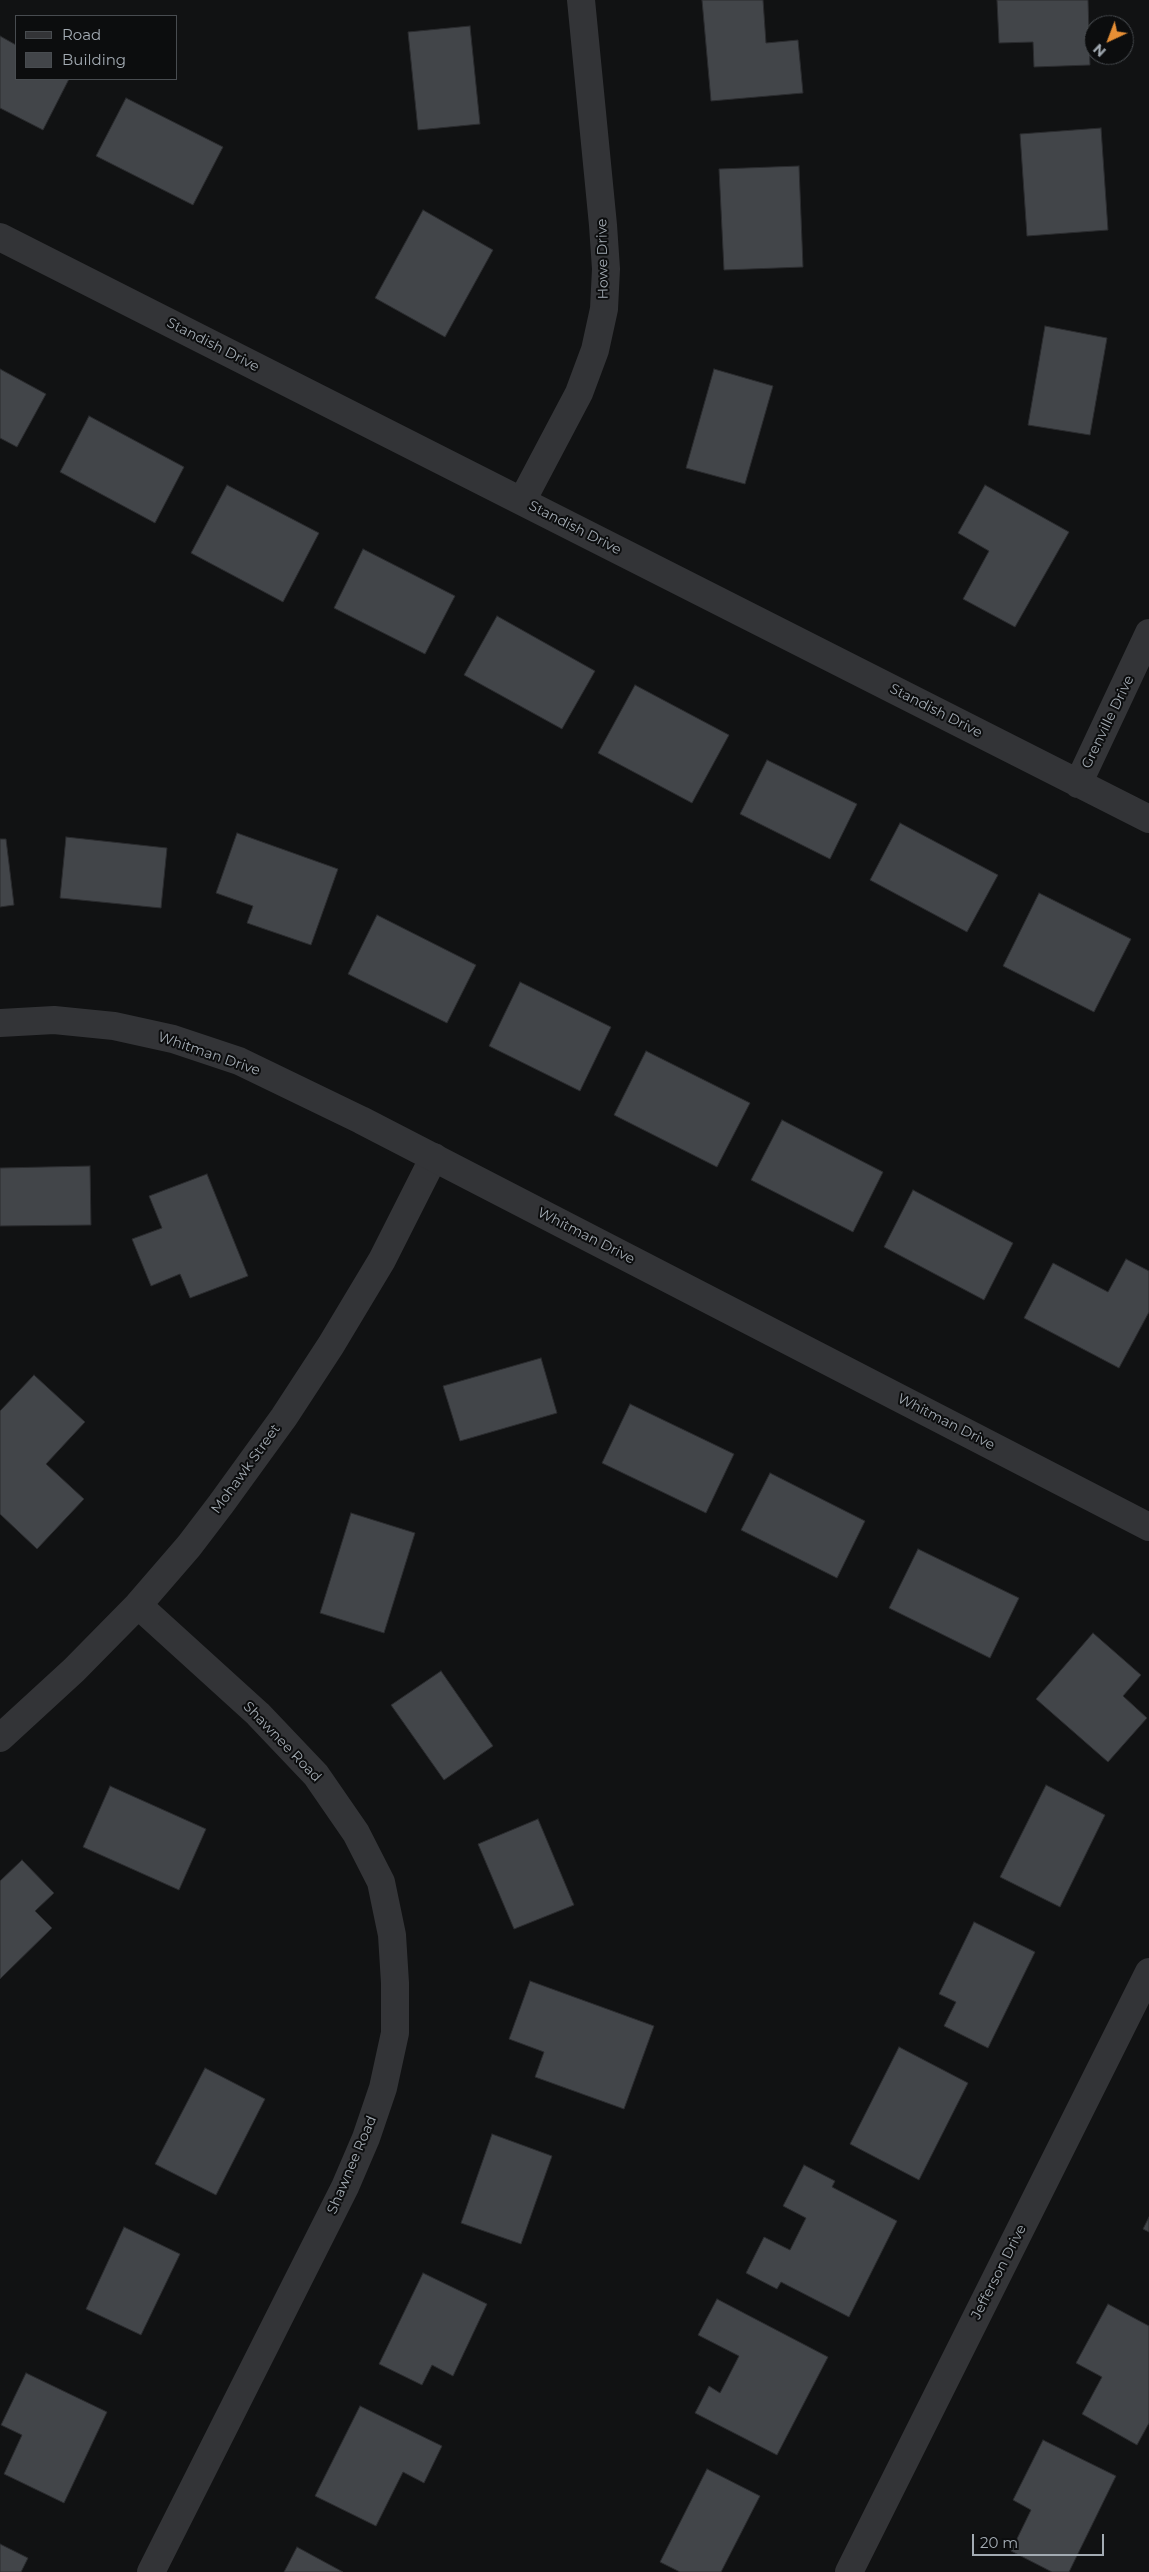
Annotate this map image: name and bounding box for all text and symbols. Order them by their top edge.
legend [15,15,178,80]
north arrow [1084,15,1134,65]
text: Road [62,25,101,44]
text: N [1089,40,1110,61]
text: Building [62,50,126,69]
street label: Howe Drive [594,218,612,300]
street label: Standish Drive [164,314,262,376]
street label: Standish Drive [526,497,624,559]
street label: Grenville Drive [1078,673,1138,771]
street label: Standish Drive [887,680,985,742]
street label: Whitman Drive [156,1029,262,1079]
street label: Whitman Drive [535,1204,637,1268]
street label: Whitman Drive [895,1390,997,1454]
street label: Mohawk Street [208,1421,284,1517]
street label: Shawnee Road [239,1698,325,1786]
street label: Shawnee Road [324,2113,380,2217]
street label: Jefferson Drive [968,2222,1030,2322]
scale bar [974,2524,1106,2556]
text: 20 m [980,2533,1018,2552]

